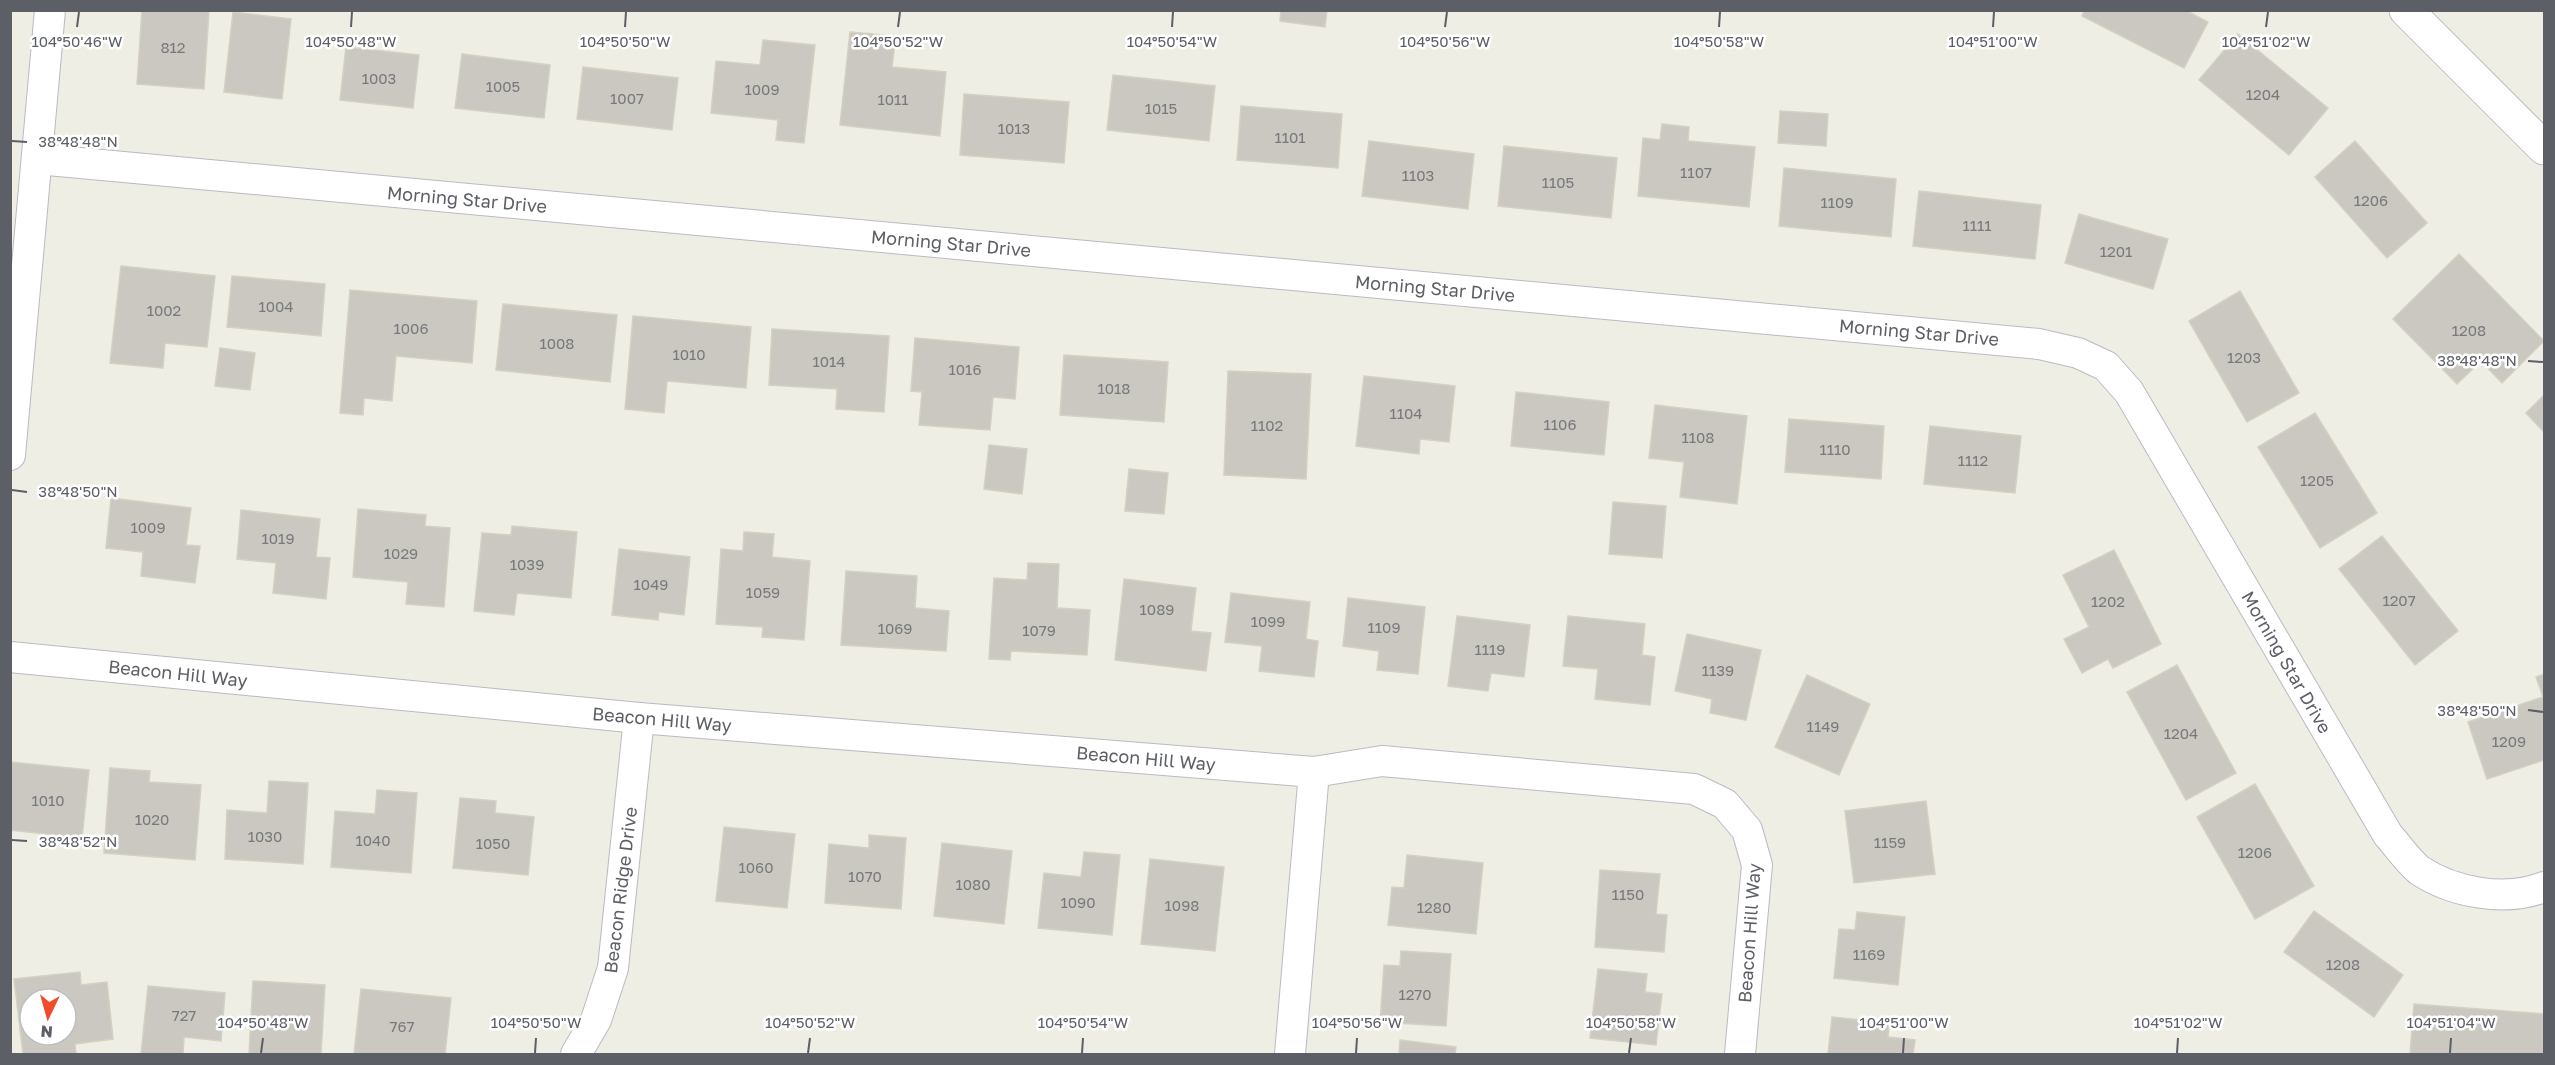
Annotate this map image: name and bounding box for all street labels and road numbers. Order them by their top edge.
street label: Morning Star Drive [386,181,548,217]
street label: Morning Star Drive [870,225,1032,261]
street label: Morning Star Drive [1354,270,1516,306]
street label: Morning Star Drive [1838,314,2000,350]
street label: Morning Star Drive [2237,587,2337,737]
street label: Beacon Hill Way [107,655,249,691]
street label: Beacon Hill Way [591,702,733,736]
street label: Beacon Hill Way [1075,741,1217,775]
street label: Beacon Ridge Drive [599,805,641,975]
street label: Beacon Hill Way [1733,862,1765,1004]

